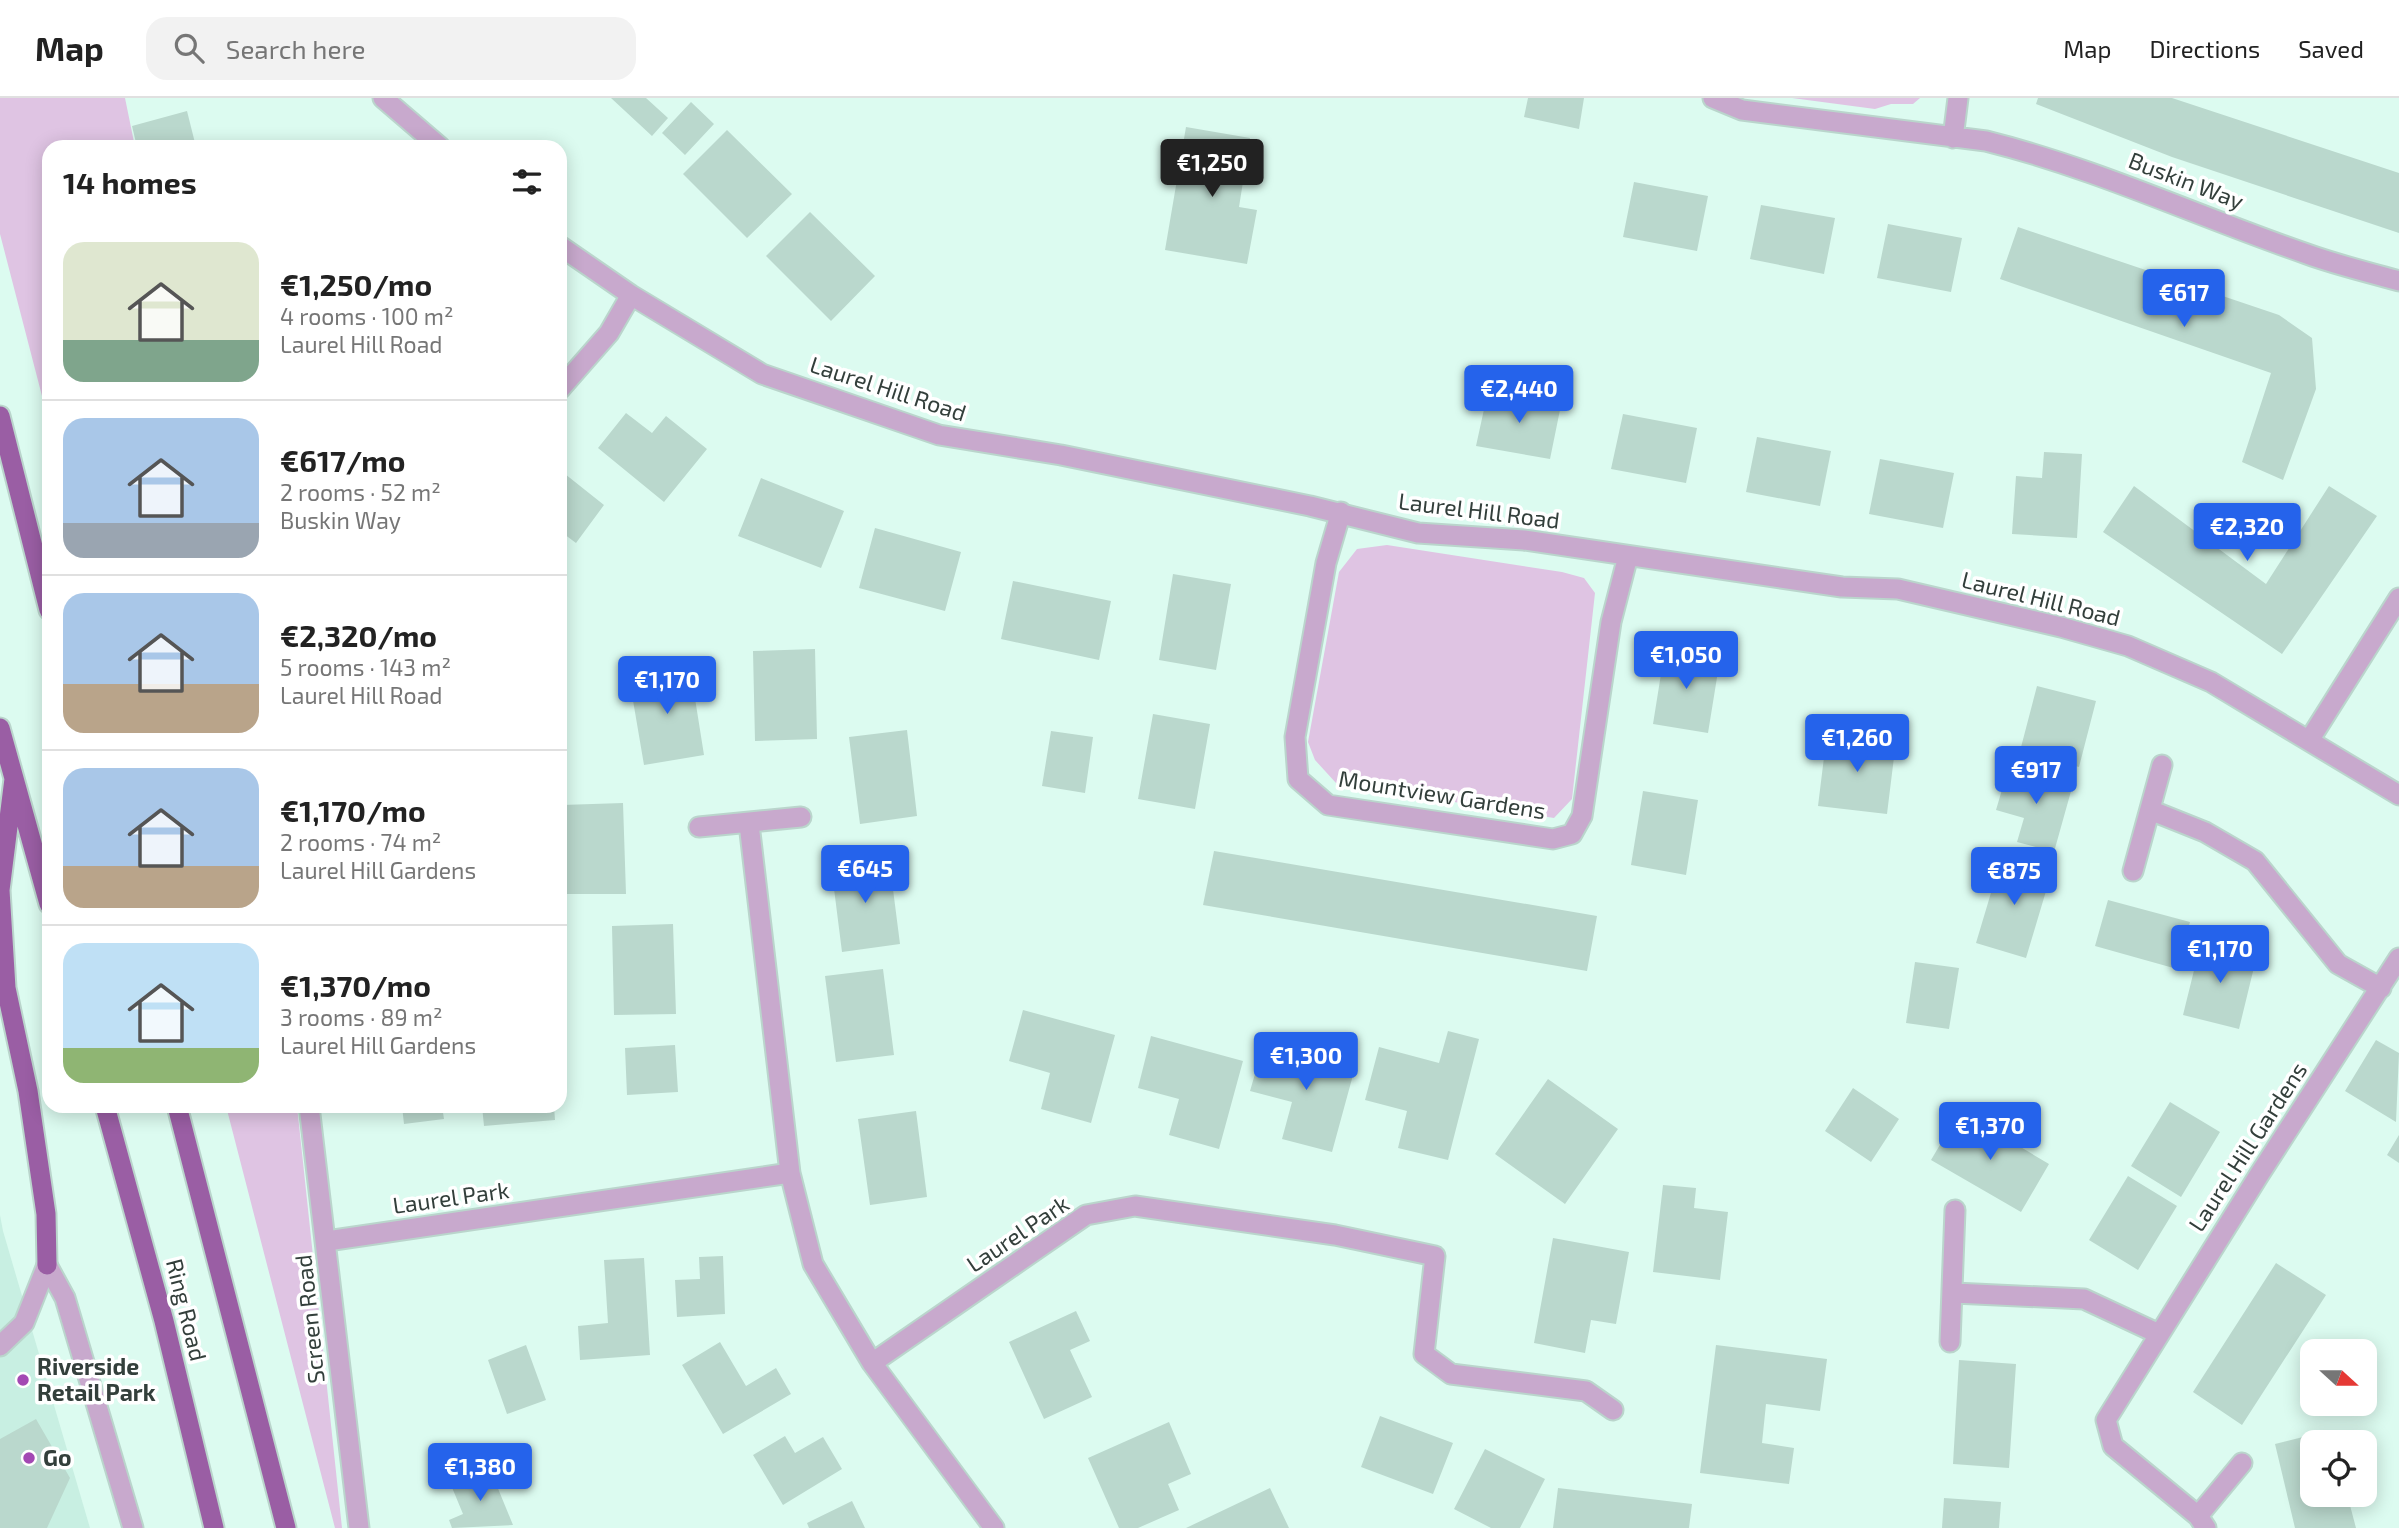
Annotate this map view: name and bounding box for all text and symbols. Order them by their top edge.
search box [146,17,636,80]
text: Map [35,28,104,68]
icon: search [170,29,208,67]
text: Search here [226,33,365,64]
text: Map [2063,34,2111,63]
text: Directions [2149,34,2260,63]
text: Saved [2298,34,2364,63]
pin: €1,250 [1155,140,1269,199]
street label: Buskin Way [2125,145,2248,215]
text: €1,250 [1177,148,1247,176]
icon: filters [508,163,546,201]
text: 14 homes [63,164,197,200]
text: €1,250/mo [280,266,432,302]
icon: home [119,270,203,354]
pin: €617 [2143,270,2225,329]
text: €617 [2159,278,2209,306]
text: 4 rooms · 100 m² [280,302,454,330]
text: Laurel Hill Road [280,330,442,358]
street label: Laurel Hill Road [807,350,970,426]
pin: €2,440 [1462,366,1576,425]
text: €2,440 [1480,374,1558,402]
text: €617/mo [280,442,406,478]
icon: home [119,446,203,530]
text: 2 rooms · 52 m² [280,478,441,506]
street label: Laurel Hill Road [1397,486,1561,534]
pin: €2,320 [2190,504,2304,563]
text: Buskin Way [280,506,401,534]
text: €2,320 [2210,512,2284,540]
street label: Laurel Hill Road [1959,565,2123,631]
text: €2,320/mo [280,617,437,653]
icon: home [119,621,203,705]
pin: €1,050 [1629,632,1743,691]
text: €1,050 [1650,640,1722,668]
text: 5 rooms · 143 m² [280,653,451,681]
pin: €1,170 [610,656,724,716]
text: €1,170 [634,665,700,693]
text: Laurel Hill Road [280,681,442,709]
pin: €1,260 [1800,714,1914,774]
text: €1,260 [1821,723,1893,751]
pin: €917 [1995,746,2077,806]
text: €917 [2011,755,2061,783]
street label: Mountview Gardens [1337,764,1548,824]
text: €1,170/mo [280,792,426,828]
icon: home [119,796,203,880]
text: 2 rooms · 74 m² [280,828,441,856]
pin: €645 [824,846,906,905]
pin: €875 [1973,848,2055,907]
text: €645 [837,854,893,882]
text: Laurel Hill Gardens [280,856,476,884]
text: €875 [1987,856,2041,884]
pin: €1,170 [2163,926,2277,985]
text: €1,170 [2187,934,2253,962]
text: €1,370/mo [280,967,431,1003]
icon: home [119,971,203,1055]
text: 3 rooms · 89 m² [280,1003,442,1031]
text: Laurel Hill Gardens [280,1031,476,1059]
pin: €1,300 [1249,1032,1363,1092]
text: €1,300 [1270,1041,1342,1069]
street label: Laurel Hill Gardens [2182,1057,2312,1236]
pin: €1,370 [1933,1102,2047,1162]
text: €1,370 [1955,1111,2025,1139]
street label: Laurel Park [391,1175,511,1219]
street label: Laurel Park [961,1189,1074,1278]
street label: Screen Road [288,1253,330,1385]
street label: Ring Road [161,1256,213,1364]
north arrow [2300,1339,2376,1416]
map controls [2300,1339,2377,1507]
place label: Riverside Retail Park [37,1352,156,1406]
marker: Riverside Retail Park [15,1372,31,1388]
button: locate [2300,1430,2377,1507]
place label: Go [43,1443,71,1471]
pin: €1,380 [423,1444,537,1503]
marker: Go [21,1450,37,1466]
text: €1,380 [444,1452,516,1480]

